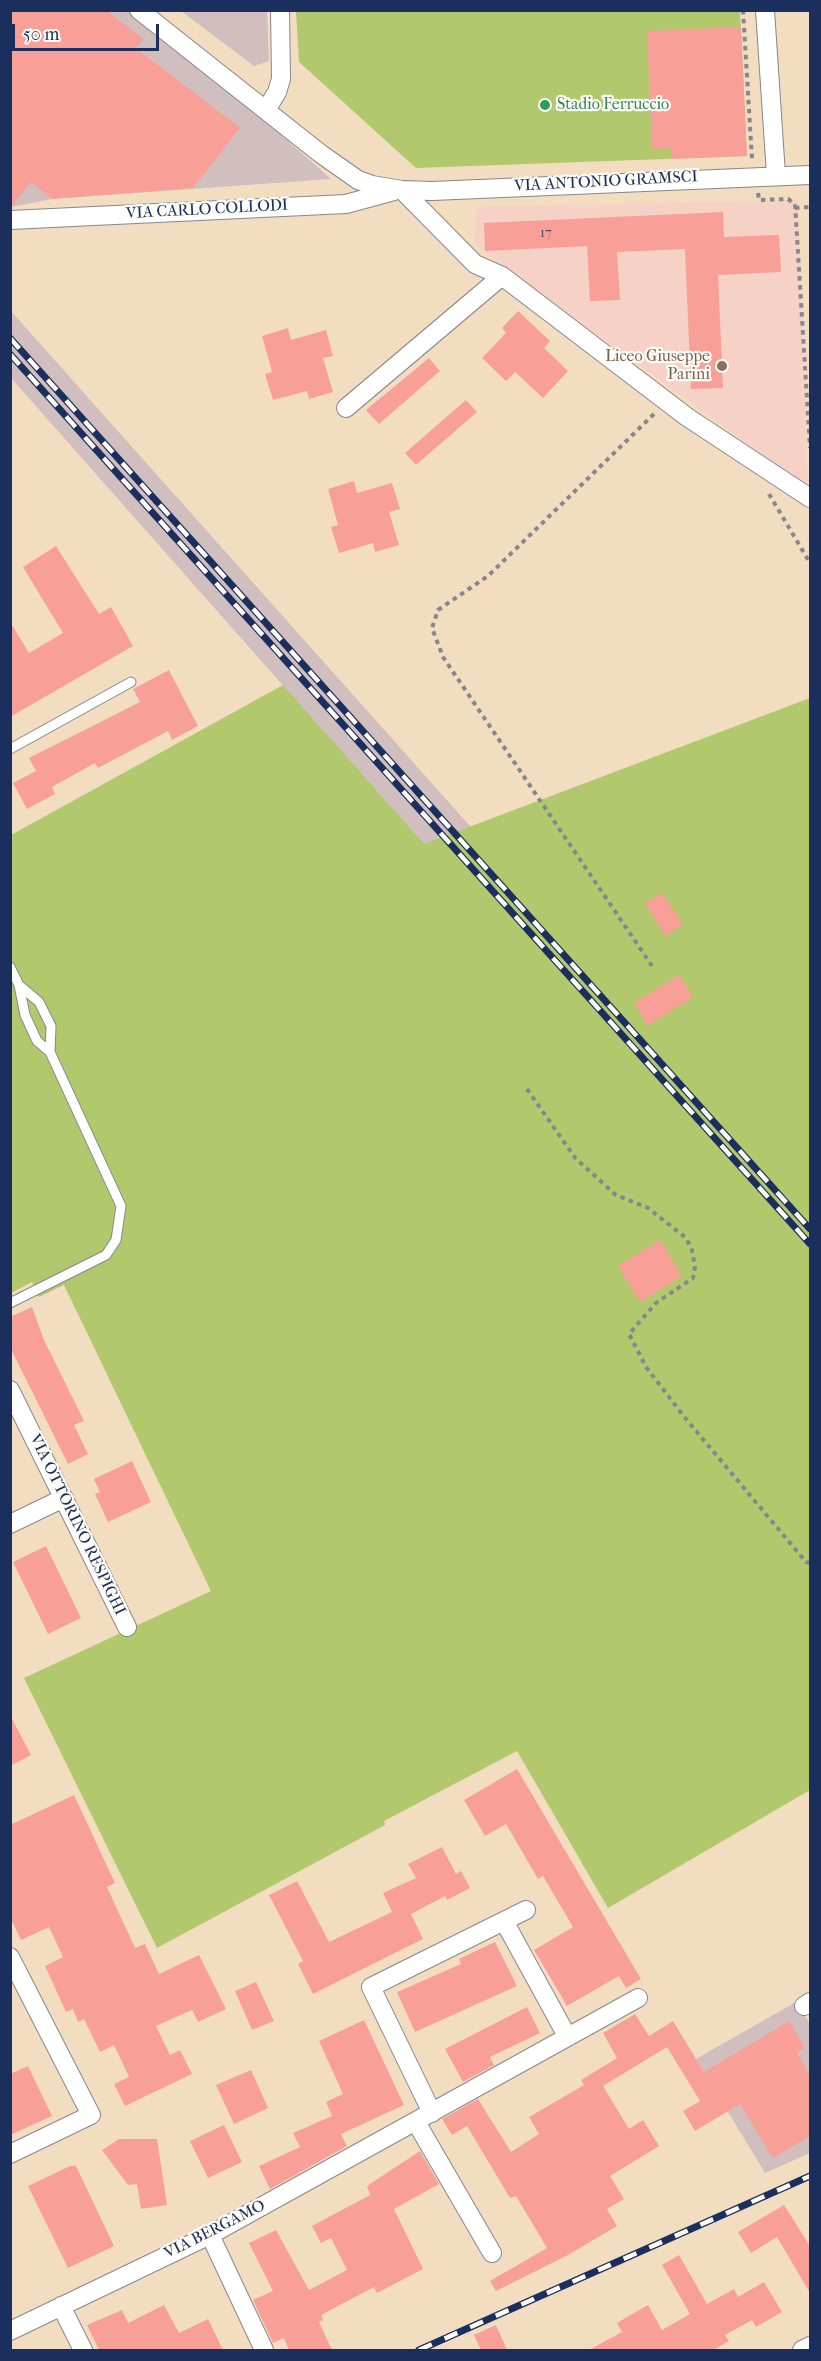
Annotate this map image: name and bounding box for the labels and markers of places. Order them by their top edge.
place label: Stadio Ferruccio [557,95,669,115]
marker: Stadio Ferruccio [538,98,552,112]
place label: Liceo Giuseppe Parini [605,347,710,385]
marker: Liceo Giuseppe Parini [715,359,729,373]

